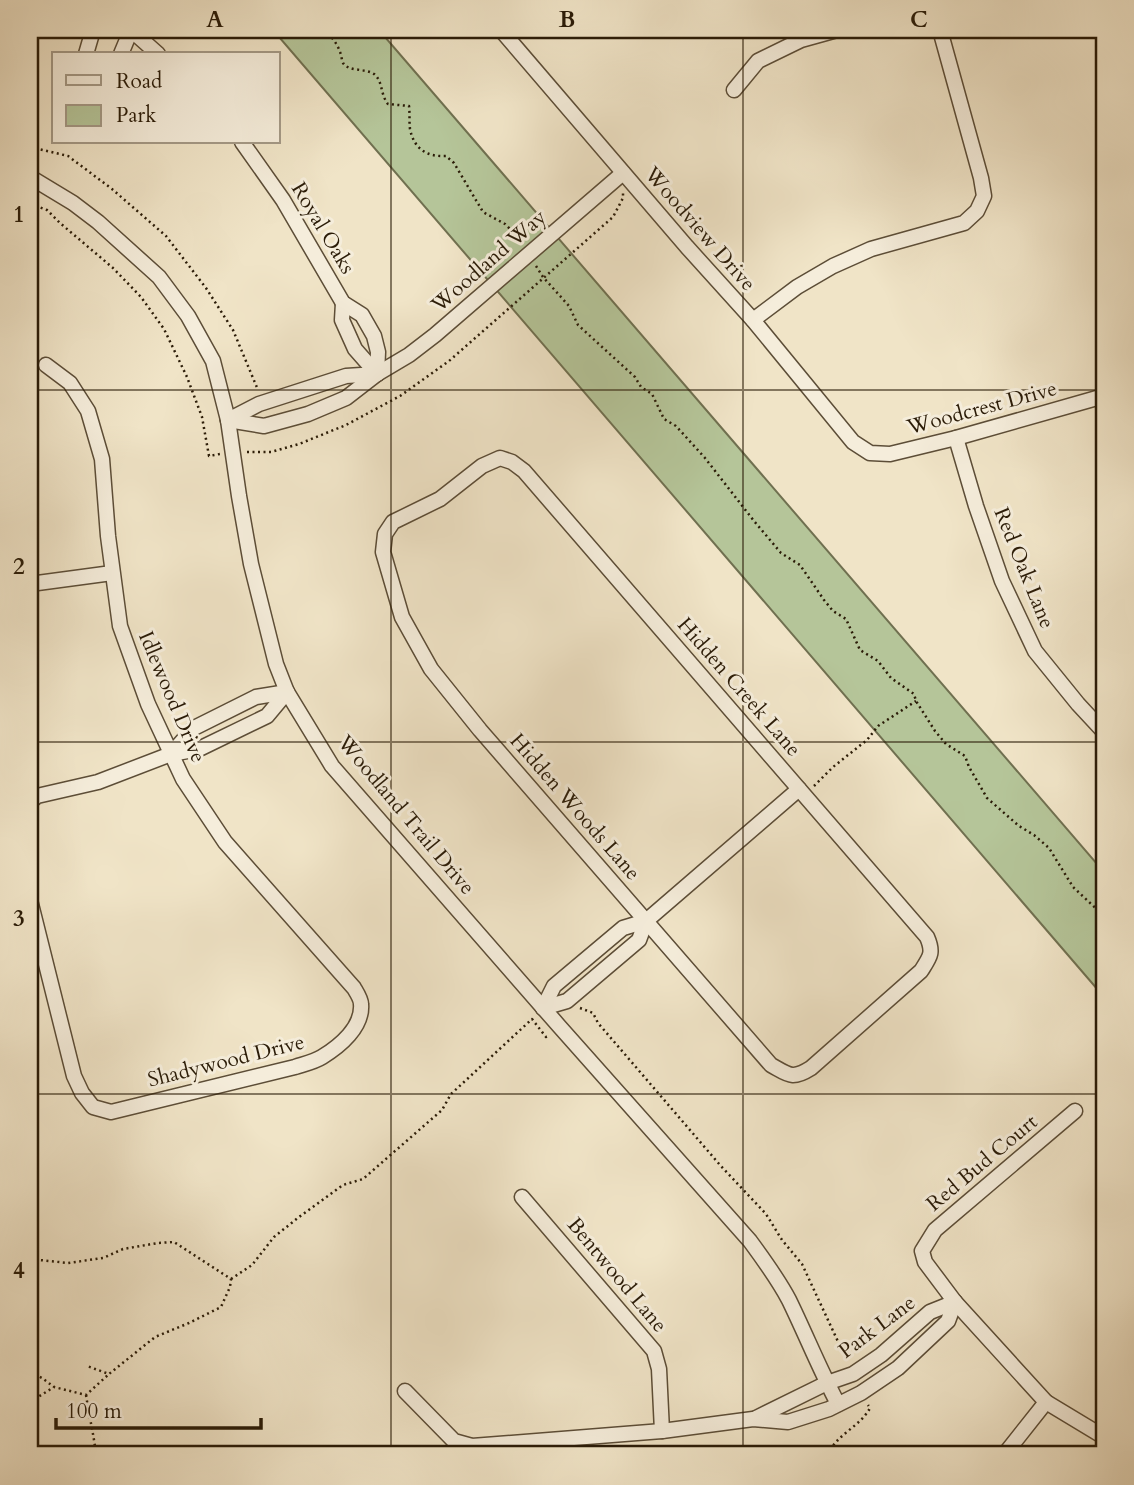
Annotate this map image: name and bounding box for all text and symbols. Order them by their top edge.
text: A [206,4,224,35]
text: B [559,4,575,35]
text: C [910,4,928,35]
legend [52,52,280,144]
text: Road [116,67,162,96]
text: Park [116,101,157,130]
street label: Woodview Drive [637,160,762,298]
street label: Royal Oaks [284,177,362,279]
text: 1 [13,199,25,230]
street label: Woodland Way [425,203,553,320]
street label: Woodcrest Drive [903,374,1060,442]
street label: Red Oak Lane [987,503,1061,633]
text: 2 [13,551,25,582]
street label: Hidden Creek Lane [670,611,808,763]
street label: Idlewood Drive [131,627,213,767]
street label: Hidden Woods Lane [503,727,647,887]
street label: Woodland Trail Drive [330,728,481,901]
text: 3 [13,903,25,934]
street label: Shadywood Drive [145,1028,307,1094]
street label: Red Bud Court [920,1108,1044,1218]
street label: Bentwood Lane [560,1211,674,1339]
text: 4 [13,1255,25,1286]
street label: Park Lane [833,1289,921,1365]
scale bar [56,1387,261,1431]
text: 100 m [66,1397,122,1426]

